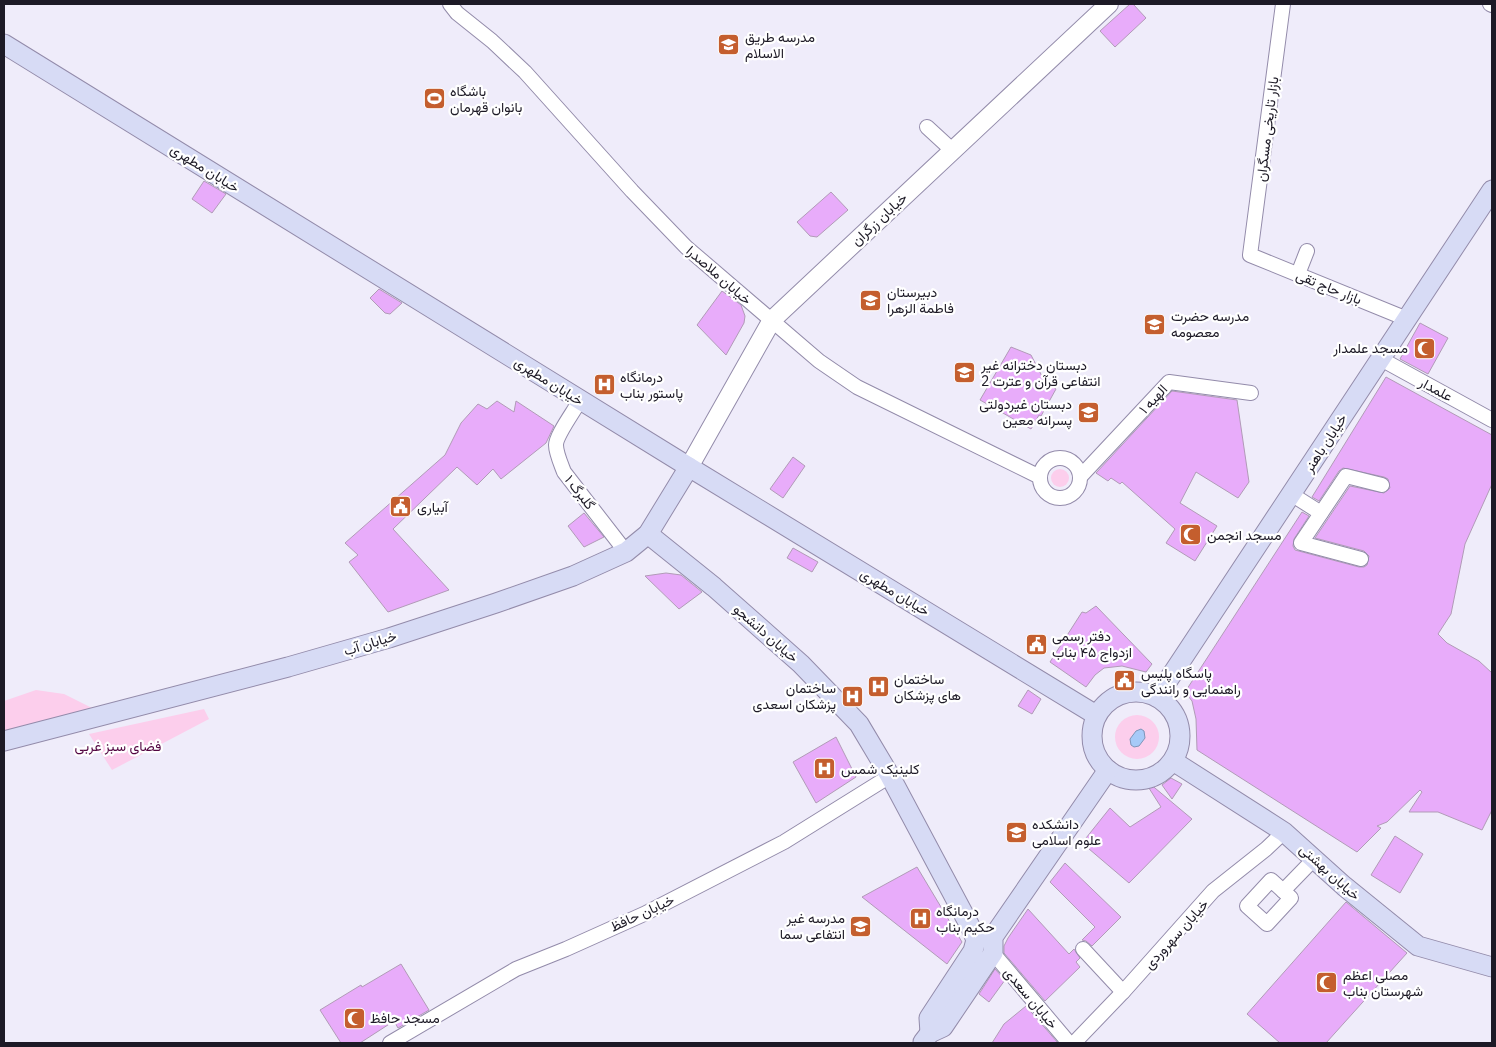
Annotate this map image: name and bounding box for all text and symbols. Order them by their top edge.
place label: مدرسه طریق الاسلام [745,28,815,62]
school or university icon: مدرسه طریق الاسلام [717,33,741,57]
street label: بازار تاریخی مسگران [1252,75,1282,183]
place label: باشگاه بانوان قهرمان [450,82,522,116]
sports icon: باشگاه بانوان قهرمان [422,87,446,111]
street label: خیابان مطهری [167,140,243,196]
street label: خیابان زرگران [847,188,911,250]
street label: خیابان ملاصدرا [683,242,755,308]
street label: بازار حاج تقی [1293,266,1365,310]
place label: دبیرستان فاطمة الزهرا [887,283,954,317]
school or university icon: دبیرستان فاطمة الزهرا [859,288,883,312]
place label: مدرسه حضرت معصومه [1171,307,1249,341]
school or university icon: مدرسه حضرت معصومه [1143,312,1167,336]
mosque icon: مسجد علمدار [1412,336,1436,360]
place label: مسجد علمدار [1332,339,1408,357]
street label: خیابان مطهری [511,353,587,409]
place label: دبستان دخترانه غیر انتفاعی قرآن و عترت 2 [980,356,1101,390]
school or university icon: دبستان دخترانه غیر انتفاعی قرآن و عترت 2 [953,361,977,385]
place label: درمانگاه پاستور بناب [620,368,683,403]
street label: علمدار [1415,372,1456,405]
hospital icon: درمانگاه پاستور بناب [592,373,616,397]
street label: الهیه ۱ [1135,380,1171,418]
place label: دبستان غیردولتی پسرانه معین [979,395,1072,430]
school or university icon: دبستان غیردولتی پسرانه معین [1076,400,1100,424]
street label: خیابان باهنر [1299,410,1351,477]
street label: گلبرگ ۱ [561,471,599,513]
public building icon: آبیاری [389,495,413,519]
place label: آبیاری [417,498,450,516]
mosque icon: مسجد انجمن [1179,523,1203,547]
place label: مسجد انجمن [1207,526,1281,544]
street label: خیابان مطهری [857,564,933,620]
street label: خیابان دانشجو [730,600,802,666]
street label: خیابان آب [341,626,399,660]
place label: دفتر رسمی ازدواج ۴۵ بناب [1052,627,1132,663]
public building icon: دفتر رسمی ازدواج ۴۵ بناب [1024,632,1048,656]
place label: پاسگاه پلیس راهنمایی و رانندگی [1141,664,1241,698]
public building icon: پاسگاه پلیس راهنمایی و رانندگی [1113,669,1137,693]
place label: ساختمان های پزشکان [894,670,961,705]
hospital icon: ساختمان های پزشکان [866,675,890,699]
place label: ساختمان پزشکان اسعدی [753,679,836,714]
hospital icon: ساختمان پزشکان اسعدی [840,684,864,708]
park label: فضای سبز غربی [75,737,161,755]
hospital icon: کلینیک شمس [813,757,837,781]
place label: کلینیک شمس [841,760,919,778]
place label: دانشکده علوم اسلامی [1032,815,1101,849]
school or university icon: دانشکده علوم اسلامی [1004,820,1028,844]
street label: خیابان بهشتی [1296,840,1364,904]
street label: خیابان حافظ [607,890,677,936]
street label: خیابان سهروردی [1140,895,1212,973]
place label: درمانگاه حکیم بناب [936,902,995,936]
hospital icon: درمانگاه حکیم بناب [908,907,932,931]
place label: مدرسه غیر انتفاعی سما [780,909,845,943]
school or university icon: مدرسه غیر انتفاعی سما [849,914,873,938]
street label: خیابان سعدی [1000,963,1062,1033]
place label: مصلی اعظم شهرستان بناب [1343,966,1423,1000]
mosque icon: مصلی اعظم شهرستان بناب [1315,971,1339,995]
mosque icon: مسجد حافظ [342,1006,366,1030]
place label: مسجد حافظ [370,1009,440,1027]

